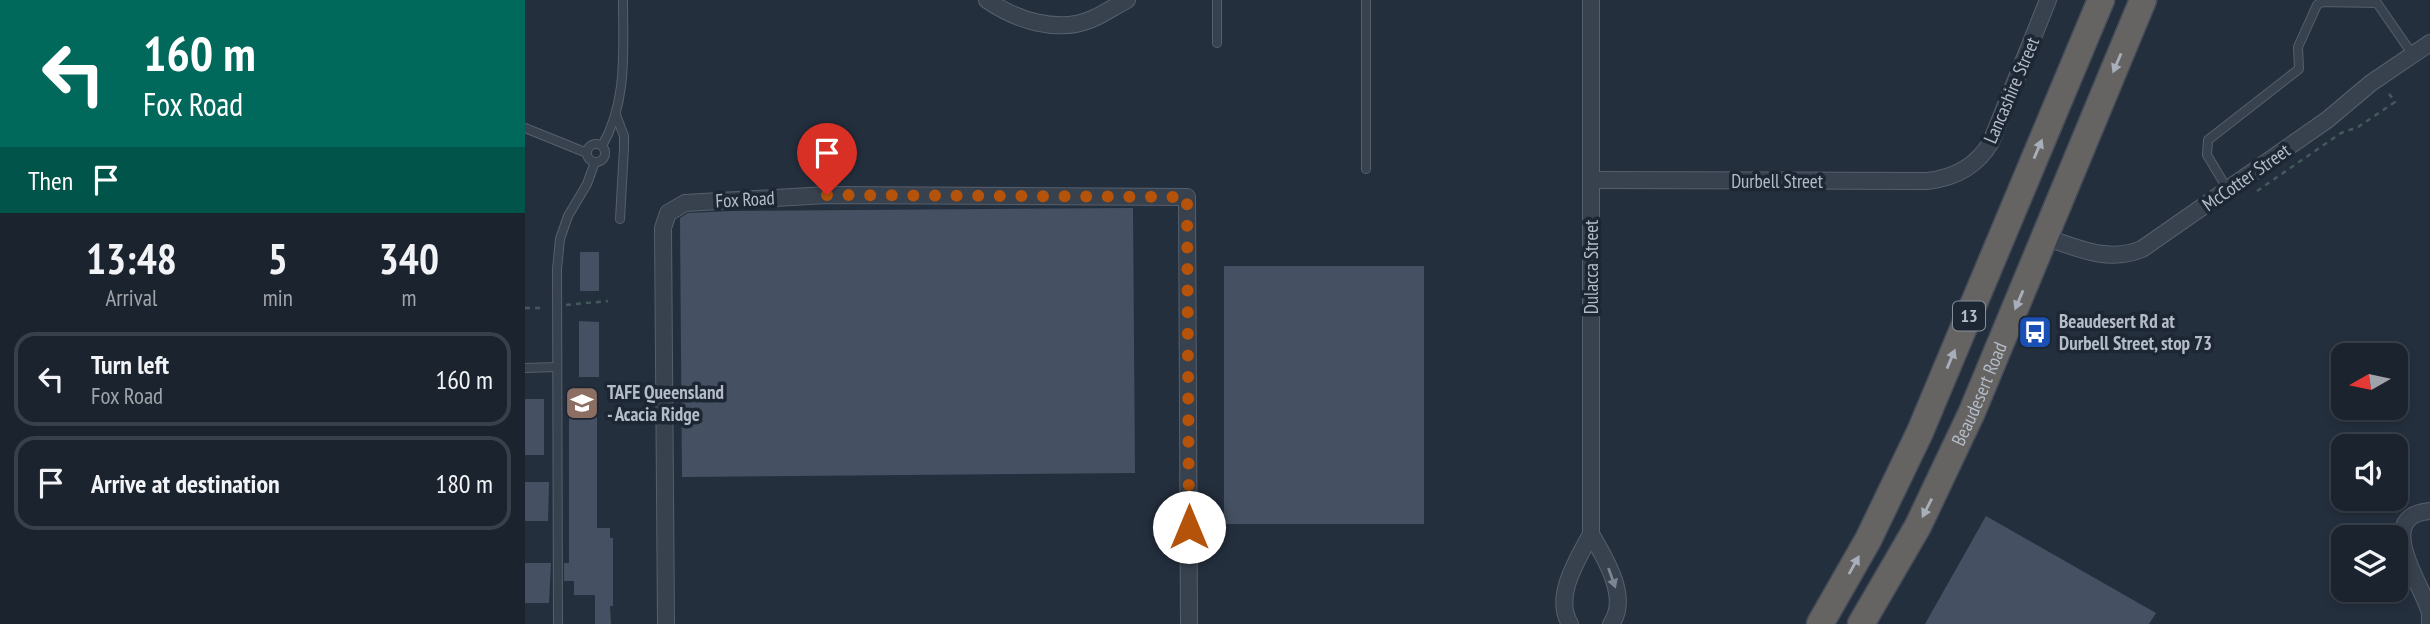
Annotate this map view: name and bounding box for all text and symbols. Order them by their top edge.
text: 160 m [143,21,256,85]
icon: left [28,28,119,119]
street label: Lancashire Street [1978,32,2044,147]
one-way arrow [2111,53,2123,73]
text: Fox Road [143,83,243,125]
pin [797,123,857,195]
icon: arrive [808,134,846,172]
street label: McCotter Street [2197,137,2295,216]
one-way arrow [2032,139,2044,159]
icon: arrive [87,161,125,199]
text: Then [28,164,73,197]
street label: Durbell Street [1731,169,1824,193]
street label: Fox Road [715,185,775,213]
street label: Dulacca Street [1579,219,1603,314]
text: 13:48 [86,231,177,286]
text: 5 [268,231,288,286]
text: 340 [379,231,439,286]
text: Arrival [105,283,157,312]
text: min [263,283,293,312]
text: m [401,283,416,312]
one-way arrow [2013,289,2024,310]
road number: 13 [1953,302,1985,330]
place label: Beaudesert Rd at Durbell Street, stop 73 [2059,309,2212,355]
bus stop icon: Beaudesert Rd at Durbell Street, stop 73 [2016,313,2054,351]
street label: Beaudesert Road [1946,338,2012,449]
north arrow [2331,343,2408,420]
map controls [2331,343,2408,602]
text: Turn left [91,348,169,381]
one-way arrow [1946,349,1957,370]
icon: left [32,360,70,398]
text: 160 m [435,363,493,396]
place label: TAFE Queensland - Acacia Ridge [607,380,724,426]
text: Fox Road [91,381,163,410]
school or university icon: TAFE Queensland - Acacia Ridge [563,384,601,422]
button: sound [2331,434,2408,511]
icon: arrive [32,464,70,502]
text: Arrive at destination [91,467,280,500]
text: 180 m [435,467,493,500]
position arrow [1152,490,1226,564]
one-way arrow [1921,498,1932,518]
button: layers [2331,525,2408,602]
one-way arrow [1848,555,1860,575]
one-way arrow [1606,567,1617,588]

